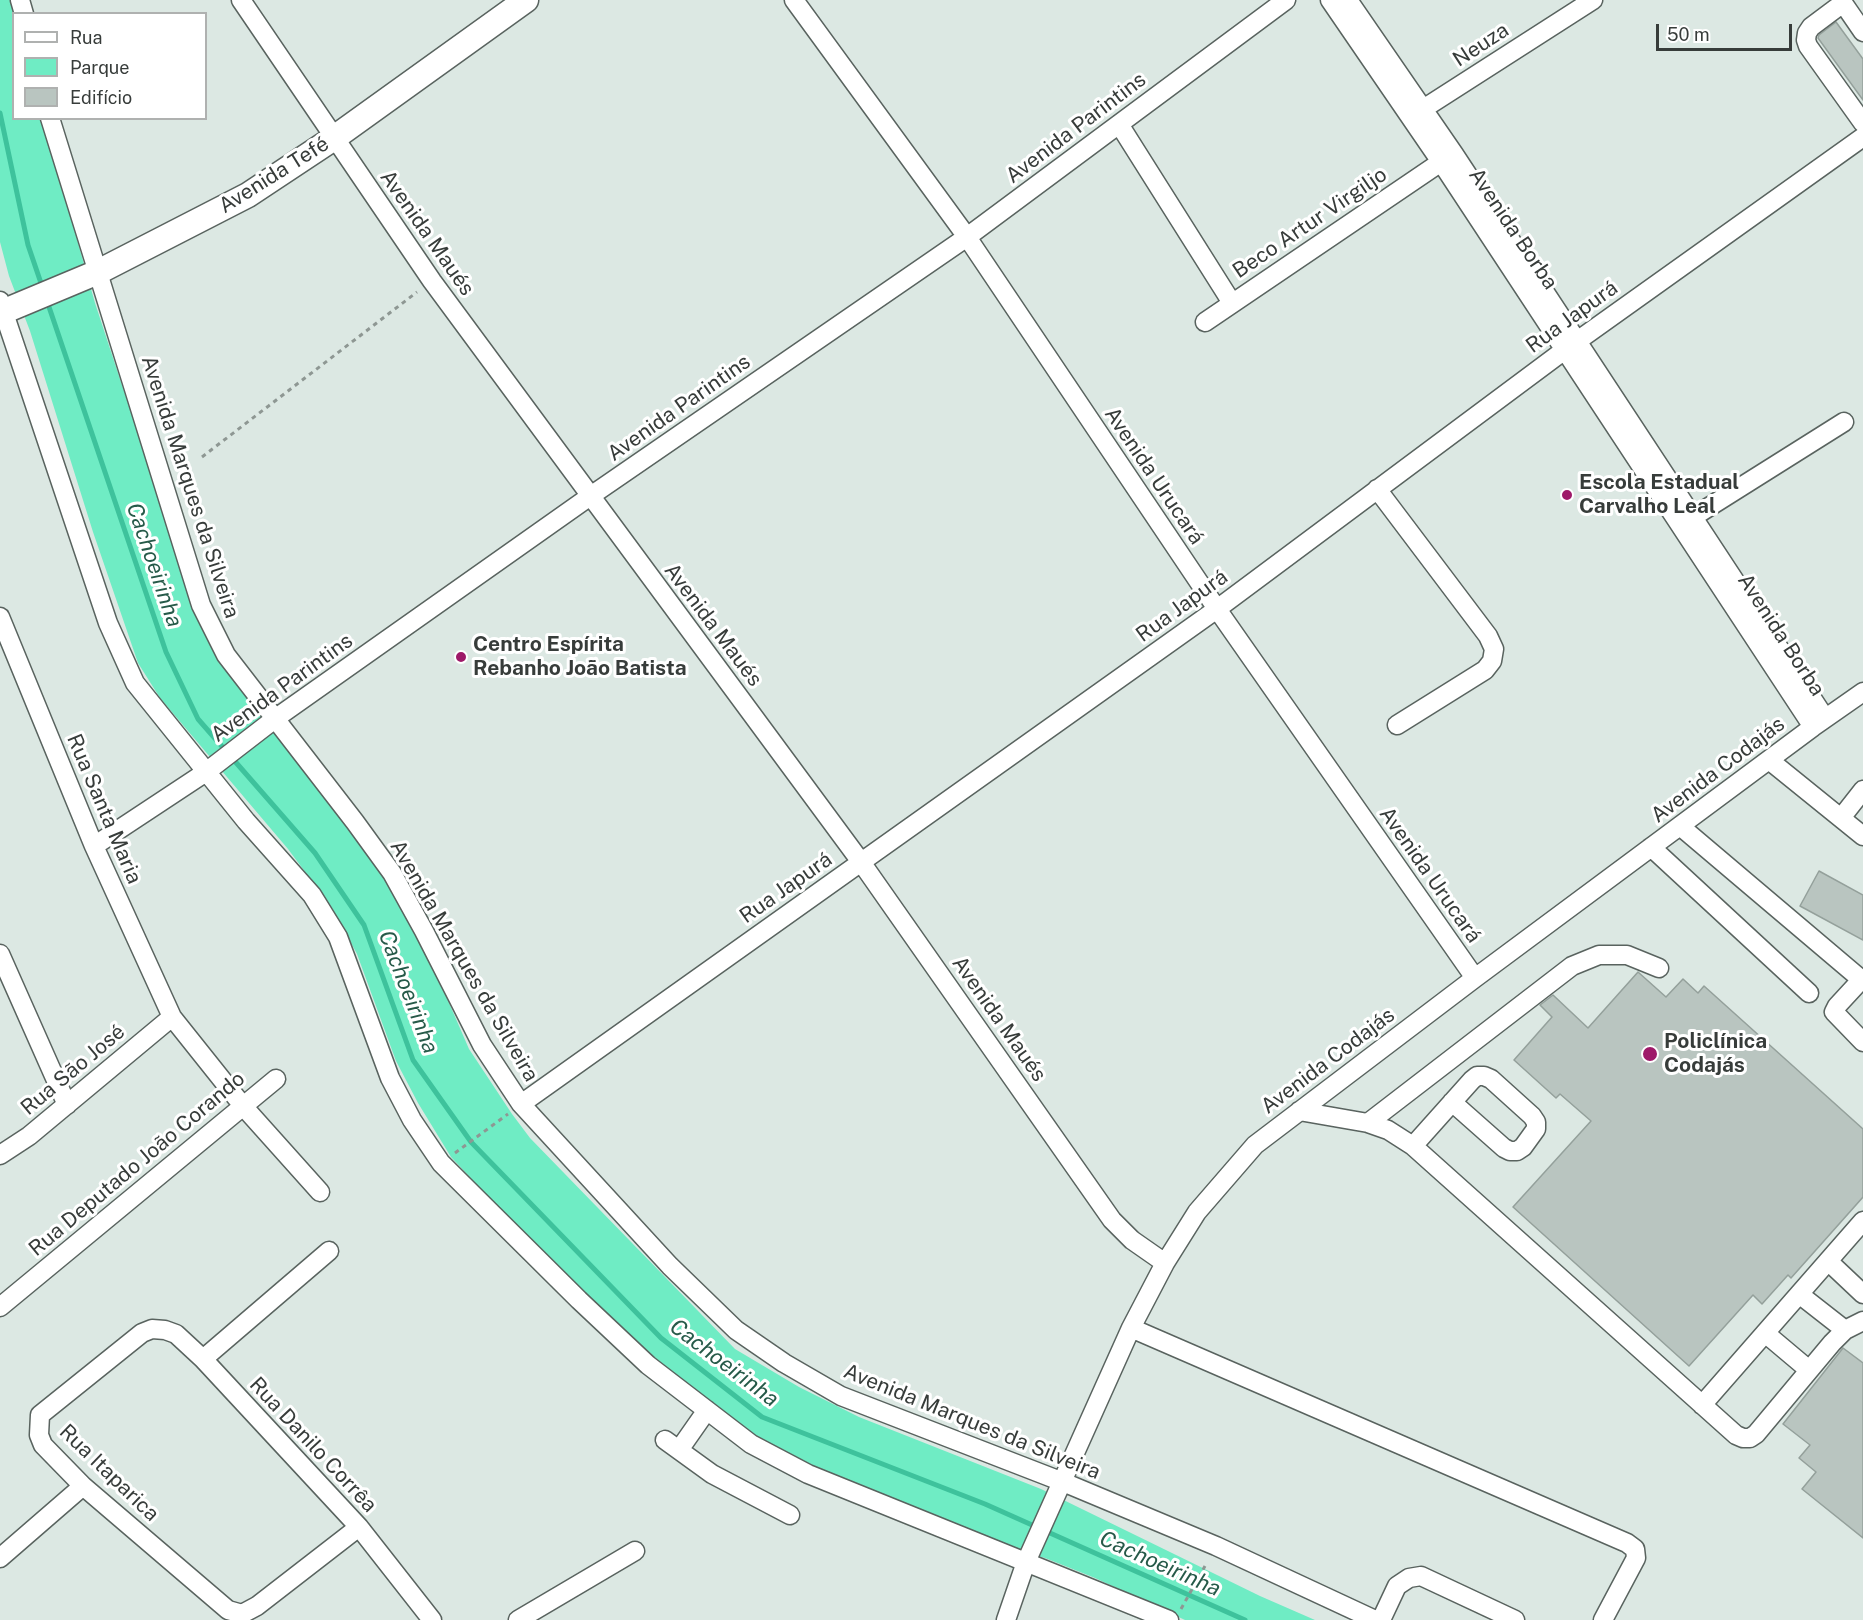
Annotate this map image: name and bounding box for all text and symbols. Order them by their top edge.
legend [12,12,207,120]
scale bar [1659,12,1796,50]
street label: Neuza [1448,18,1514,72]
text: 50 m [1667,24,1710,45]
text: Rua [70,27,102,48]
text: Parque [70,57,130,78]
street label: Avenida Parintins [1001,67,1151,189]
text: Edifício [70,87,132,108]
street label: Avenida Tefé [214,131,334,219]
street label: Beco Artur Virgiljo [1228,162,1392,284]
street label: Avenida Borba [1463,164,1563,294]
street label: Avenida Maués [374,165,480,301]
street label: Rua Japurá [1521,275,1623,359]
street label: Avenida Parintins [603,349,755,467]
street label: Avenida Marques da Silveira [136,353,244,621]
street label: Avenida Urucará [1099,403,1209,549]
place label: Escola Estadual Carvalho Leal [1579,470,1739,520]
marker: Escola Estadual Carvalho Leal [1560,488,1574,502]
water label: Cachoeirinha [120,499,188,631]
street label: Avenida Maués [659,559,767,691]
street label: Rua Japurá [1131,564,1233,648]
street label: Avenida Borba [1732,569,1830,701]
street label: Avenida Parintins [206,628,358,748]
place label: Centro Espírita Rebanho João Batista [473,632,687,682]
marker: Centro Espírita Rebanho João Batista [454,650,468,664]
street label: Avenida Codajás [1646,712,1790,828]
street label: Rua Santa Maria [61,730,147,888]
street label: Avenida Urucará [1374,802,1486,948]
street label: Avenida Marques da Silveira [384,836,544,1086]
street label: Rua Japurá [735,847,837,929]
water label: Cachoeirinha [372,927,444,1057]
street label: Avenida Maués [946,951,1052,1087]
street label: Avenida Codajás [1256,1003,1400,1119]
street label: Rua São José [16,1019,130,1121]
place label: Policlínica Codajás [1664,1029,1767,1079]
marker: Policlínica Codajás [1641,1045,1659,1063]
street label: Rua Deputado João Corando [24,1066,250,1262]
water label: Cachoeirinha [664,1313,784,1413]
street label: Avenida Marques da Silveira [840,1359,1104,1485]
street label: Rua Danilo Corrêa [244,1372,382,1518]
street label: Rua Itaparica [54,1419,164,1527]
water label: Cachoeirinha [1095,1526,1225,1602]

